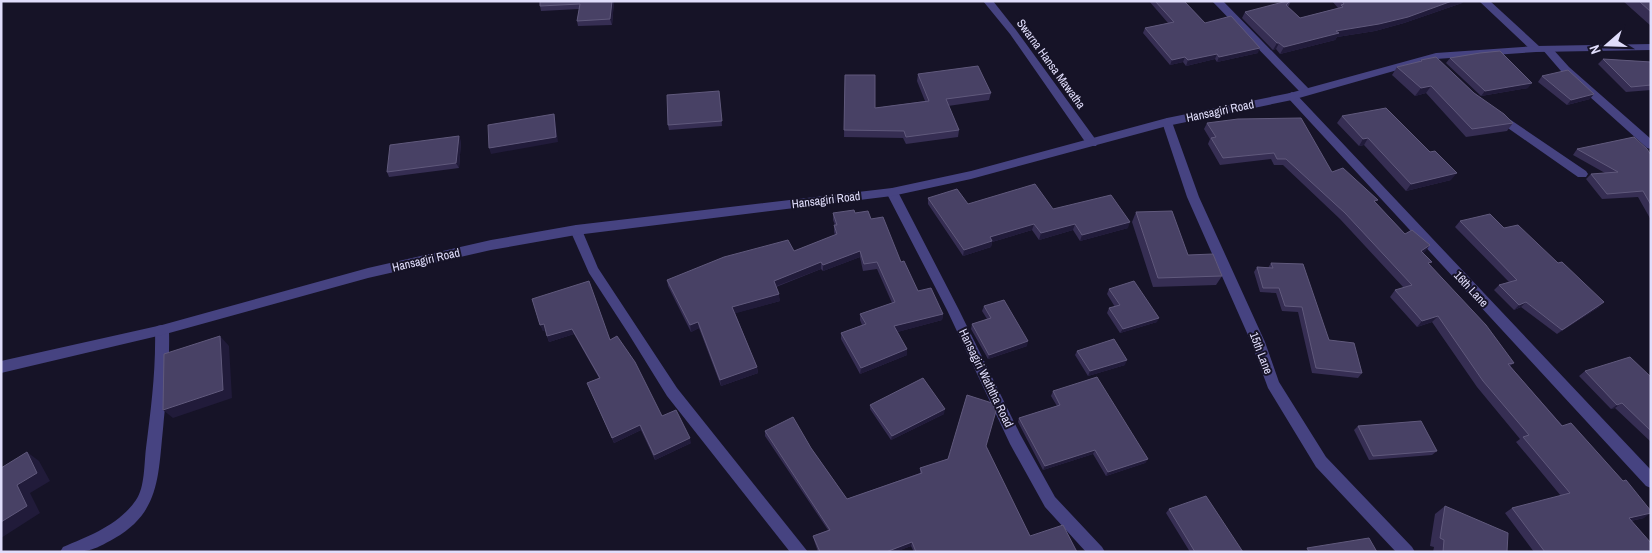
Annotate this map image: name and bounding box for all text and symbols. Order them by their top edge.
street label: Swarna Hansa Mawatha [1013,16,1089,112]
north arrow [1582,20,1632,70]
text: N [1585,42,1605,56]
street label: Hansagiri Road [1185,96,1255,126]
street label: Hansagiri Road [791,188,861,212]
street label: Hansagiri Road [391,244,461,276]
street label: 16th Lane [1450,268,1492,310]
street label: Hansagiri Waththa Road [955,326,1017,430]
street label: 15th Lane [1246,330,1276,376]

